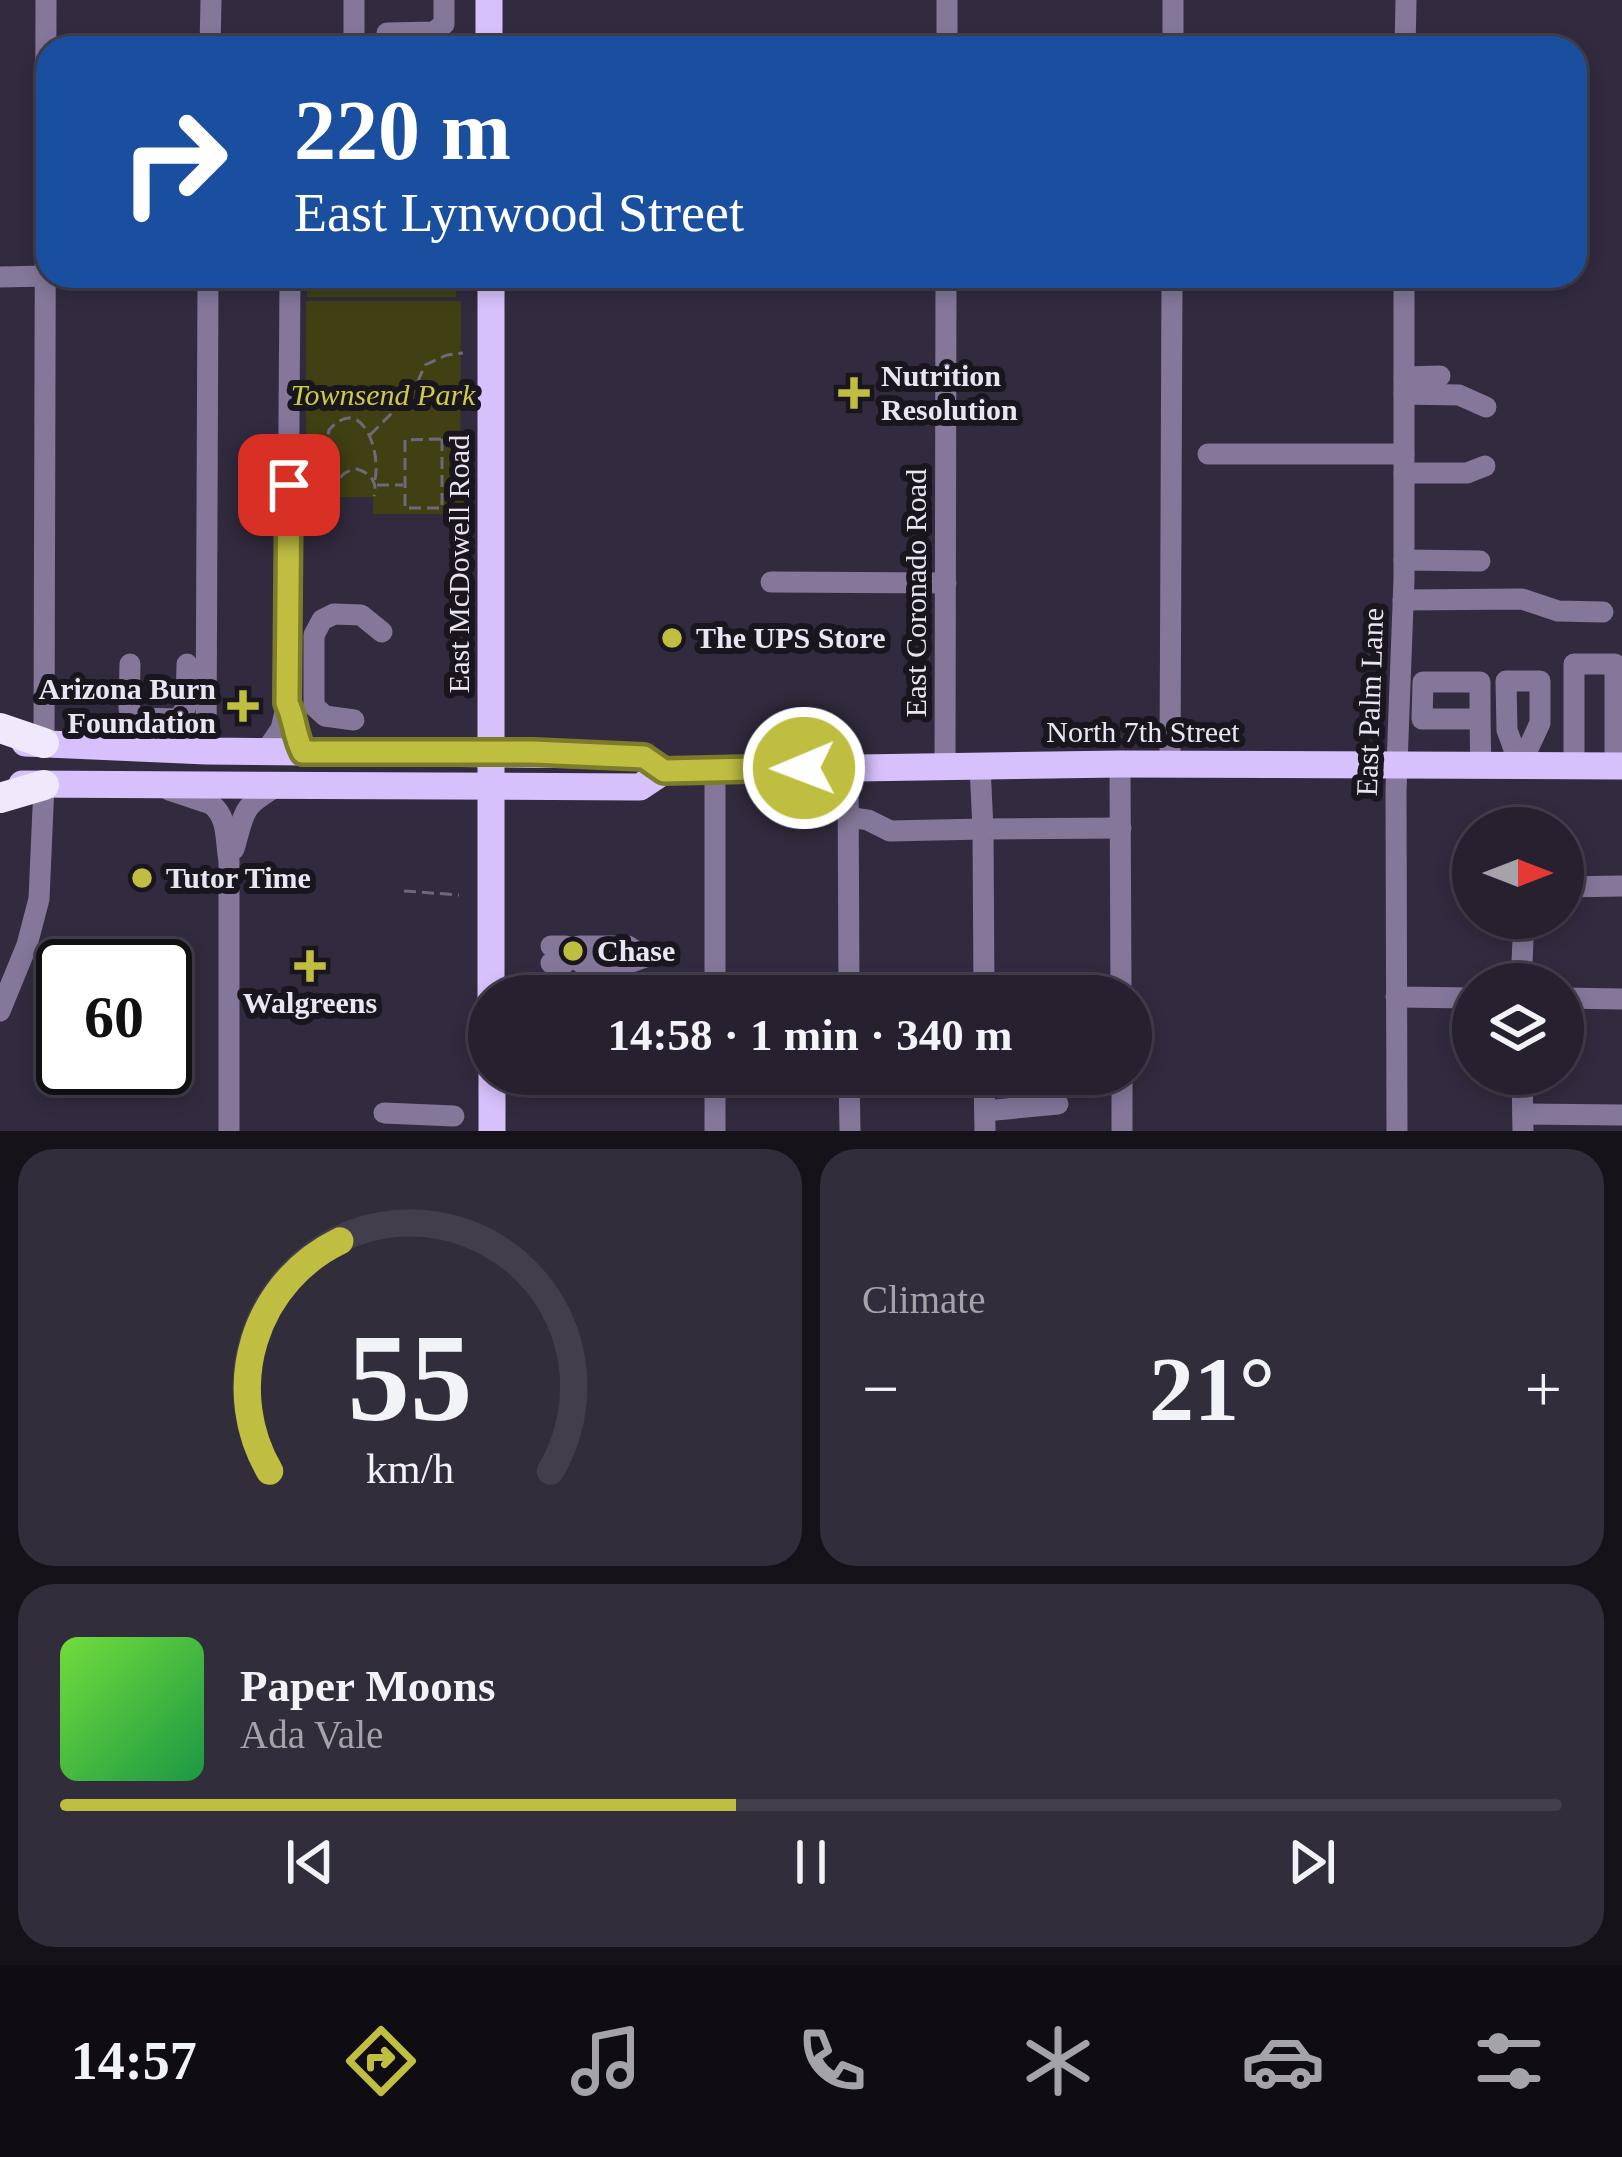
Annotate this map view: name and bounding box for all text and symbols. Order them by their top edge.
icon: right [96,84,252,240]
text: 220 m [294,84,511,177]
text: East Lynwood Street [294,183,744,243]
place label: Nutrition Resolution [881,359,1018,426]
marker: Nutrition Resolution [838,377,870,409]
park label: Townsend Park [291,378,476,411]
pin [238,434,340,536]
street label: East McDowell Road [442,435,475,693]
icon: arrive [256,452,322,518]
street label: East Coronado Road [899,469,932,717]
street label: East Palm Lane [1350,607,1389,797]
place label: The UPS Store [696,621,885,654]
marker: The UPS Store [659,625,685,651]
place label: Arizona Burn Foundation [38,672,216,739]
marker: Arizona Burn Foundation [227,690,259,722]
position arrow [741,705,867,831]
street label: North 7th Street [1046,715,1240,748]
north arrow [1452,807,1584,939]
map controls [1452,807,1584,1095]
place label: Tutor Time [166,861,311,894]
marker: Tutor Time [129,865,155,891]
place label: Chase [597,934,675,967]
marker: Chase [560,938,586,964]
speed limit sign: 60 [36,939,192,1095]
marker: Walgreens [297,953,323,979]
button: layers [1452,963,1584,1095]
place label: Walgreens [243,986,377,1019]
text: 14:58 · 1 min · 340 m [608,1010,1013,1060]
text: Climate [862,1278,985,1321]
text: 55 [348,1309,472,1447]
text: 21° [1149,1340,1275,1439]
text: − [862,1352,899,1425]
text: + [1525,1352,1562,1425]
text: km/h [366,1444,454,1491]
text: Paper Moons [240,1661,495,1711]
text: Ada Vale [240,1713,383,1756]
icon: previous [277,1829,343,1895]
icon: pause [778,1829,844,1895]
icon: next [1279,1829,1345,1895]
icon: directions [339,2019,423,2103]
icon: music [564,2019,648,2103]
icon: phone [790,2019,874,2103]
icon: climate [1016,2019,1100,2103]
icon: car [1241,2019,1325,2103]
icon: filters [1467,2019,1551,2103]
text: 14:57 [71,2031,197,2091]

